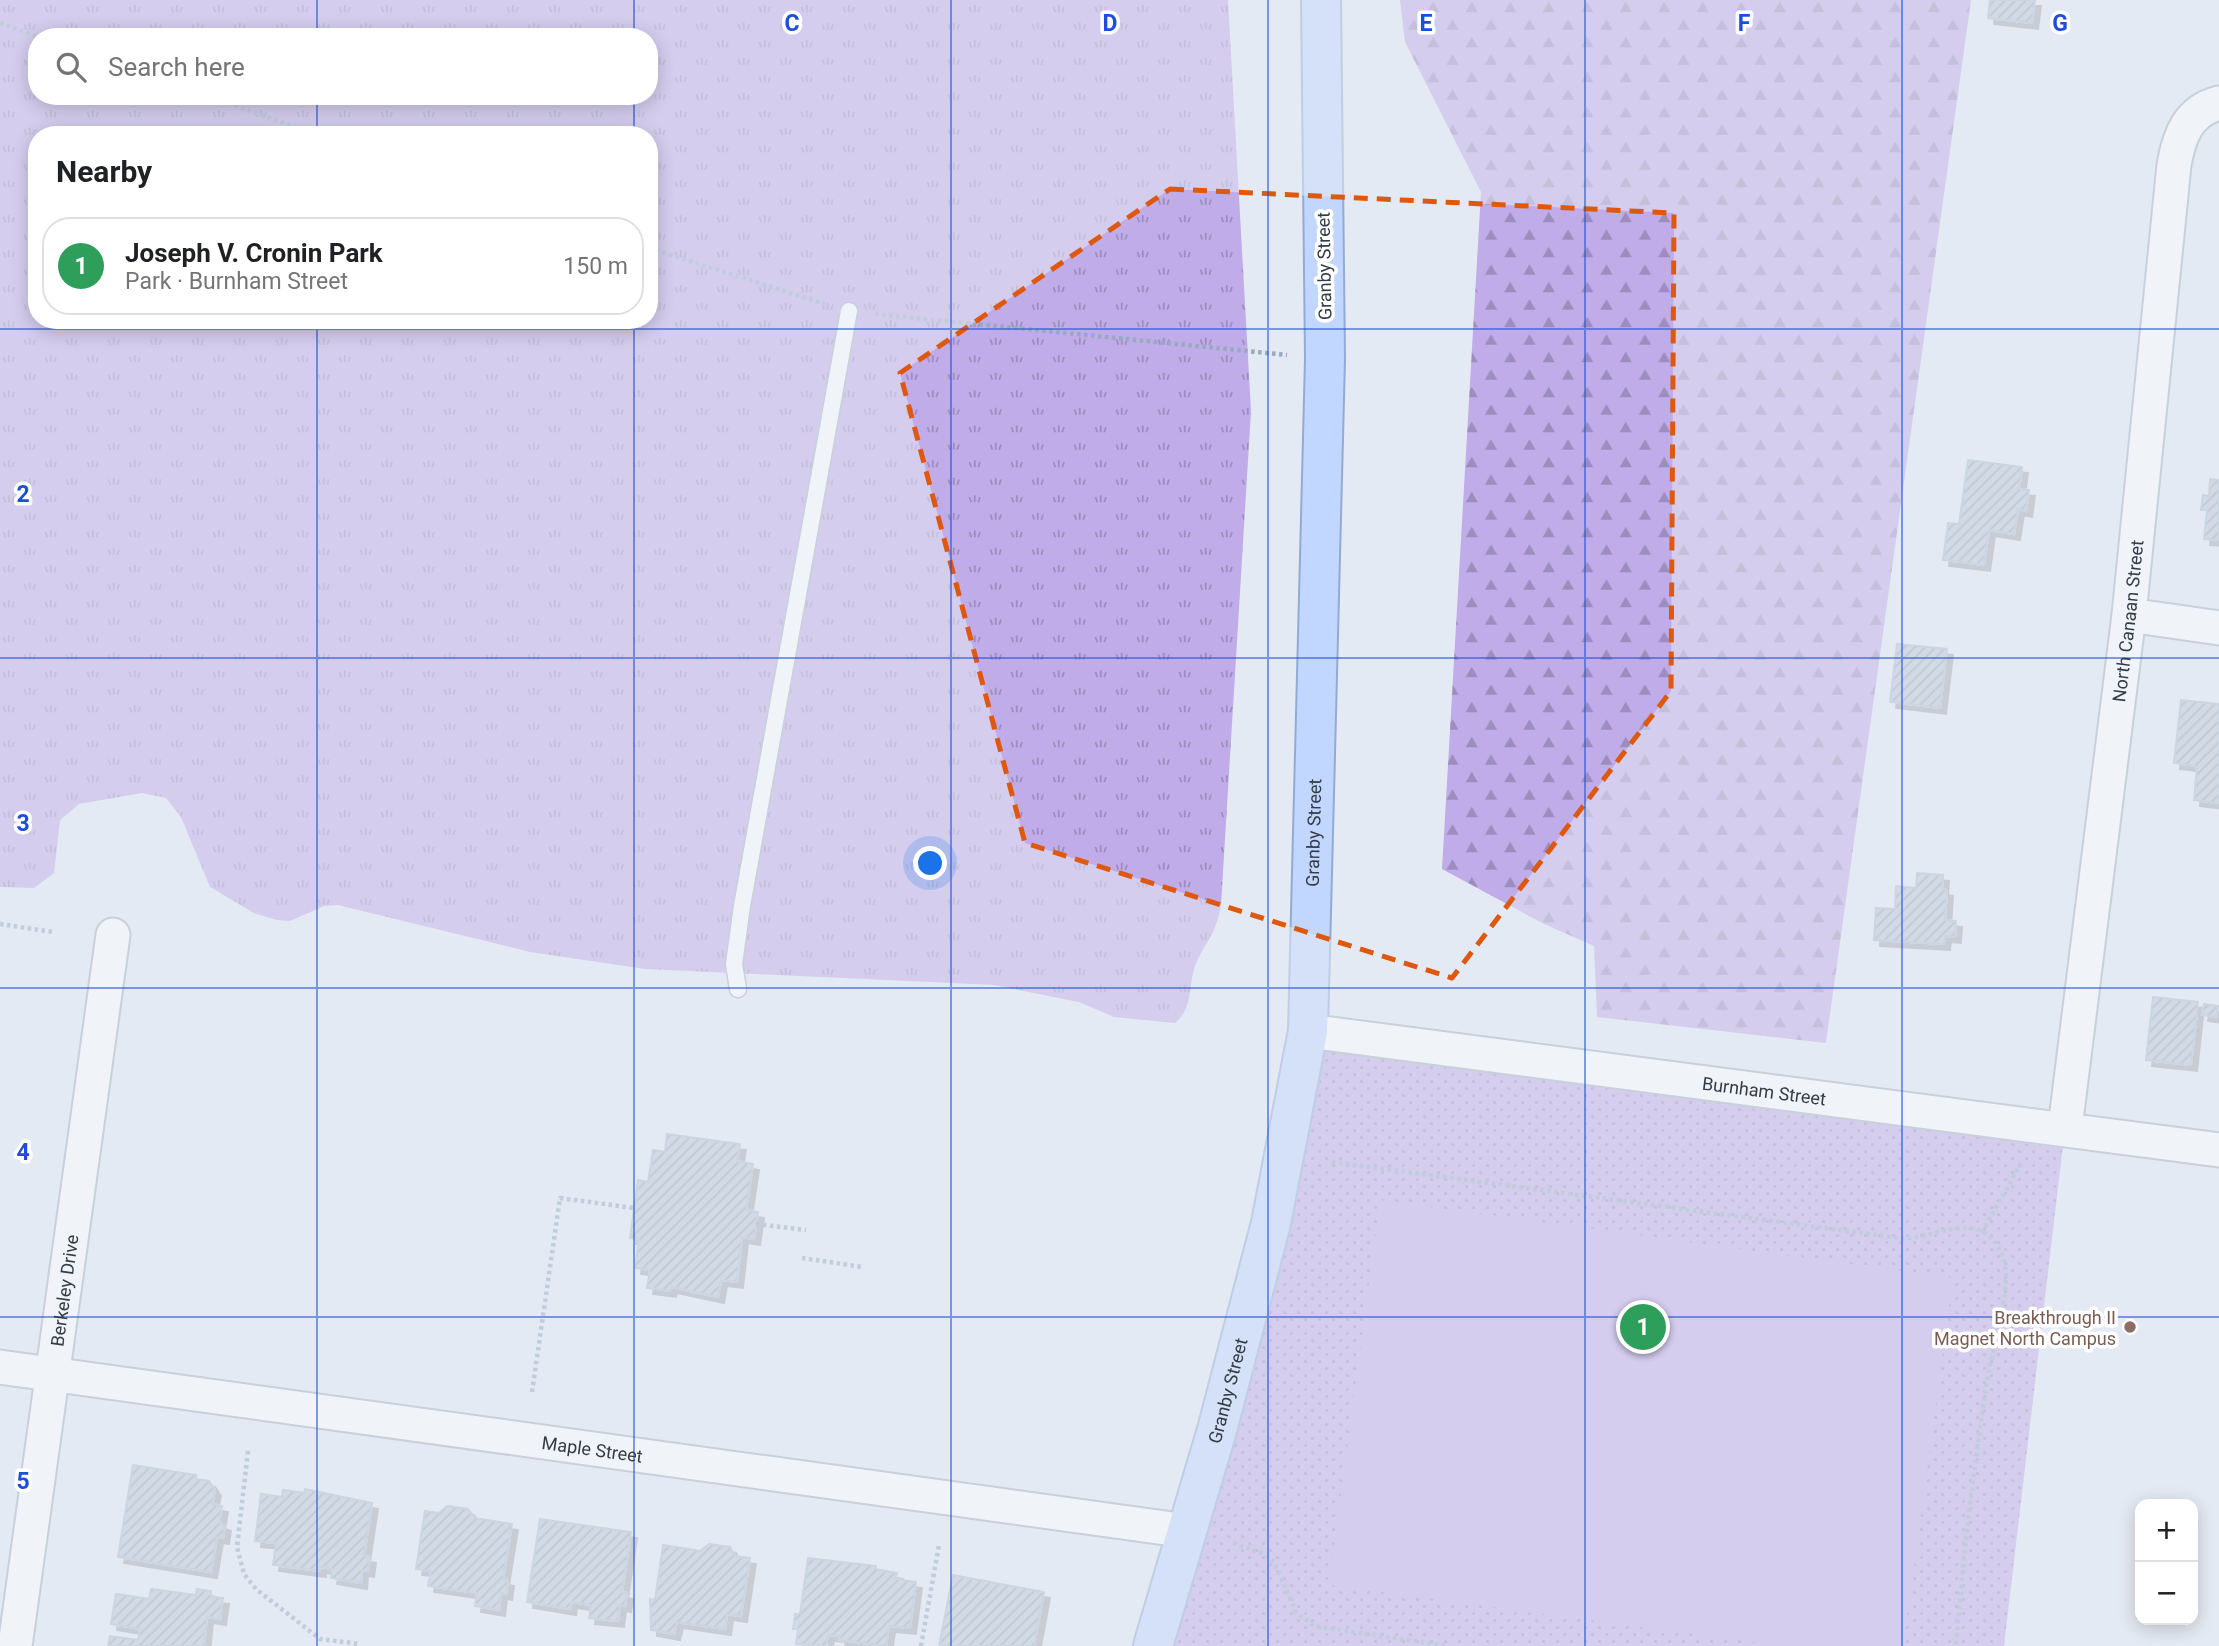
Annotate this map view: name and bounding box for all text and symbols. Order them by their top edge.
text: C [784,10,800,37]
text: D [1103,10,1117,37]
text: E [1420,10,1433,37]
text: F [1738,10,1751,37]
text: G [2052,10,2068,37]
search box [28,28,658,105]
icon: search [52,48,90,86]
text: Search here [108,52,245,82]
text: Nearby [56,154,152,189]
street label: Granby Street [1313,212,1335,320]
text: Joseph V. Cronin Park [125,238,383,268]
text: 1 [74,253,88,280]
text: 150 m [563,253,628,280]
text: Park · Burnham Street [125,268,348,295]
text: 2 [16,481,30,508]
street label: North Canaan Street [2108,539,2147,703]
street label: Granby Street [1301,778,1325,887]
text: 3 [16,810,30,837]
your location [913,846,947,880]
street label: Burnham Street [1701,1072,1827,1109]
text: 4 [16,1139,30,1166]
street label: Berkeley Drive [46,1233,82,1348]
pin: 1 [1620,1301,1666,1353]
place label: Breakthrough II Magnet North Campus [1934,1307,2116,1349]
marker: Breakthrough II Magnet North Campus [2122,1319,2138,1335]
street label: Granby Street [1203,1335,1251,1446]
street label: Maple Street [541,1431,644,1466]
text: 5 [16,1468,30,1495]
map controls [2135,1499,2198,1625]
button: + [2135,1499,2198,1562]
button: − [2135,1562,2198,1625]

